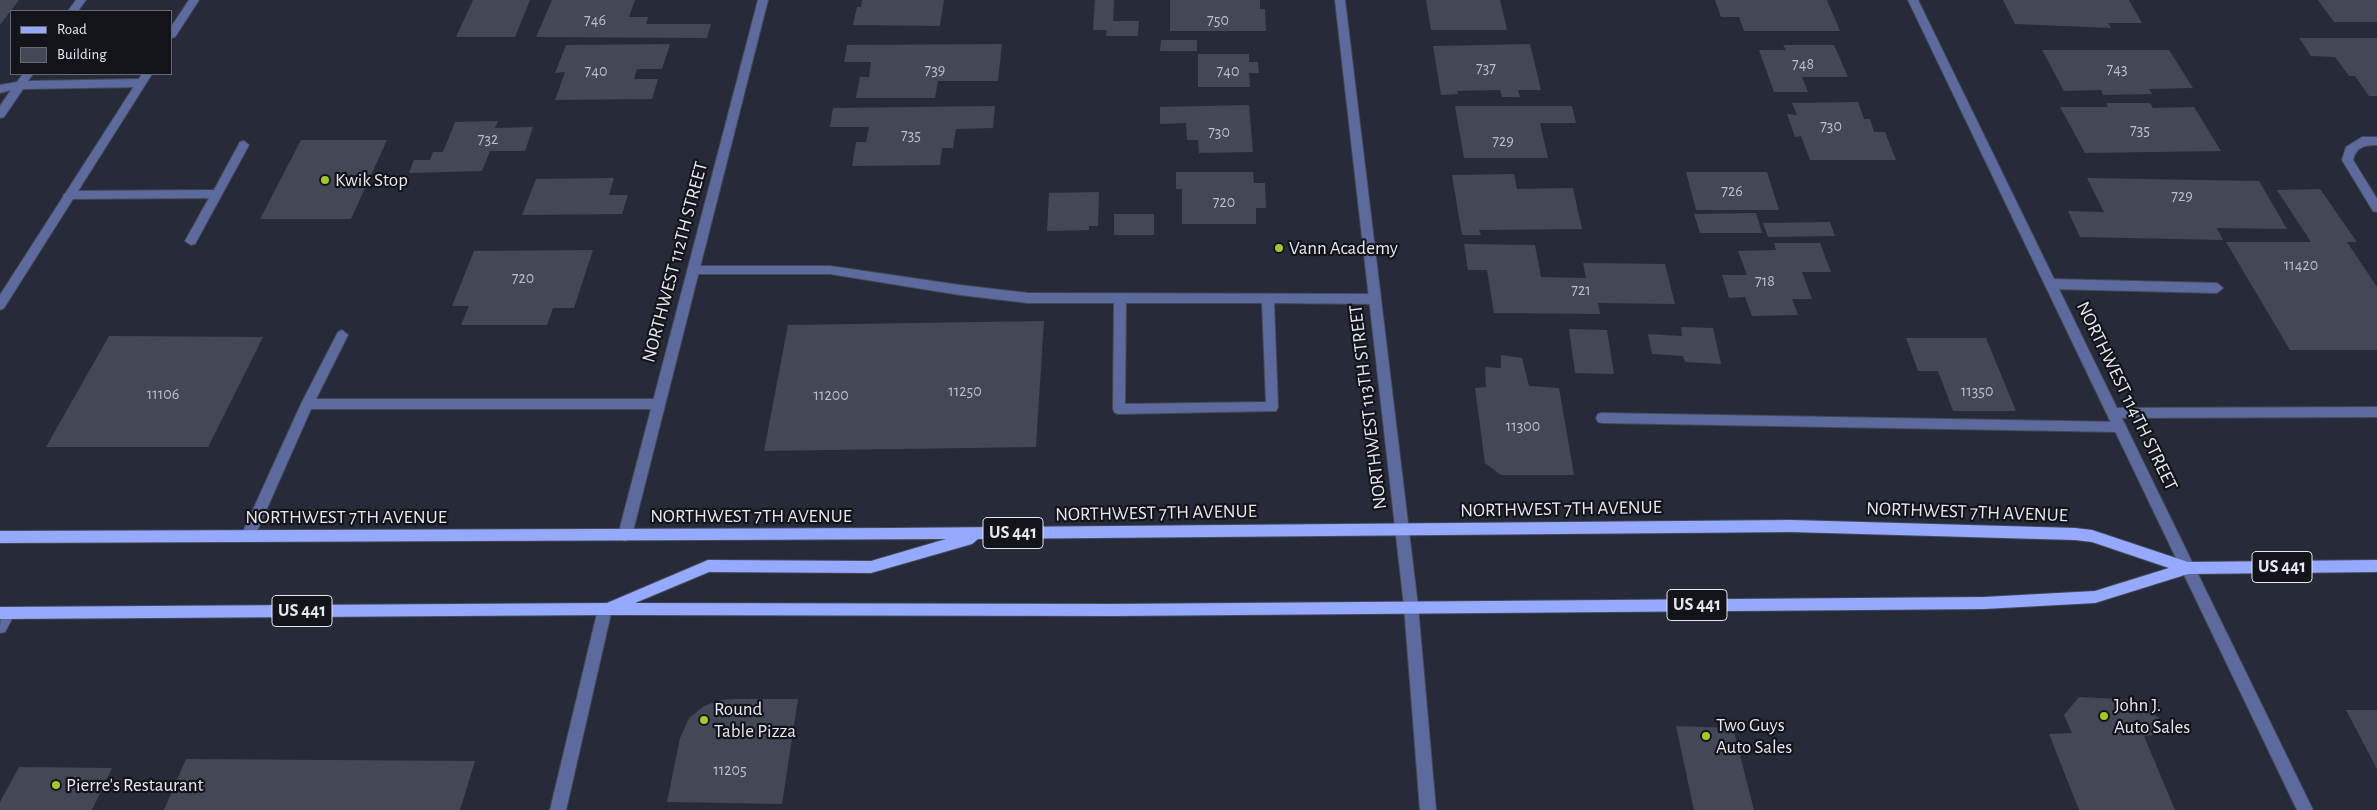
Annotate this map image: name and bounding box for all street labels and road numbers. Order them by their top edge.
street label: NORTHWEST 112TH STREET [637,159,713,365]
street label: NORTHWEST 114TH STREET [2071,298,2183,494]
street label: NORTHWEST 113TH STREET [1344,303,1392,511]
street label: NORTHWEST 7TH AVENUE [1460,496,1662,522]
street label: NORTHWEST 7TH AVENUE [1866,497,2068,527]
street label: NORTHWEST 7TH AVENUE [1055,500,1257,526]
street label: NORTHWEST 7TH AVENUE [650,505,852,527]
street label: NORTHWEST 7TH AVENUE [245,506,447,528]
road number: US 441 [983,518,1043,548]
road number: US 441 [2252,552,2312,582]
road number: US 441 [1667,590,1727,620]
road number: US 441 [272,596,332,626]

